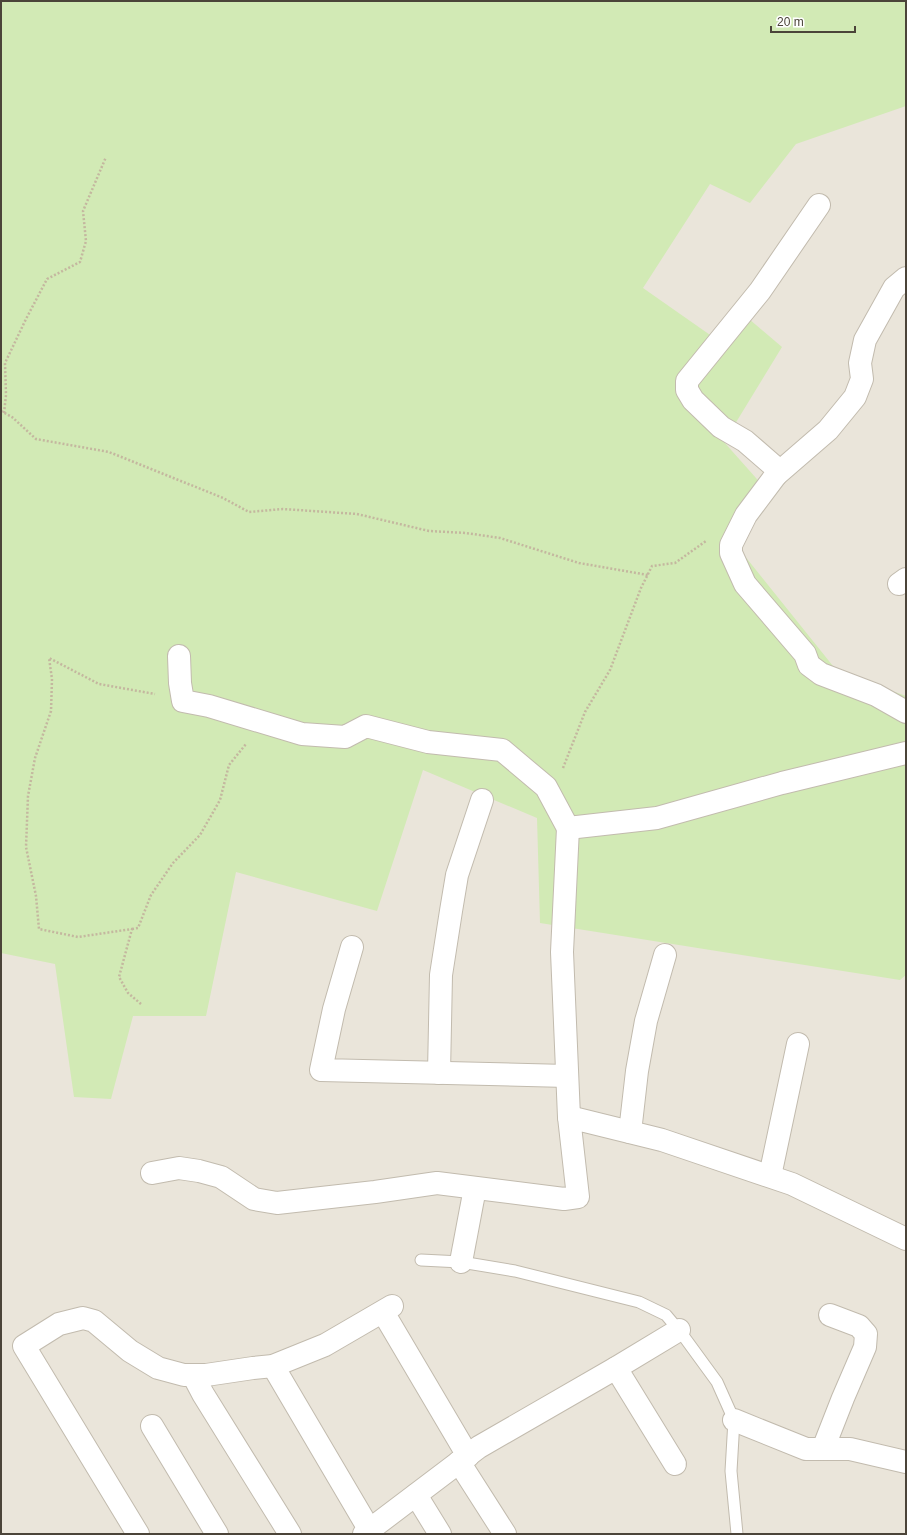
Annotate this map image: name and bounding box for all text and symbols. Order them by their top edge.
scale bar [771,8,855,34]
text: 20 m [777,15,804,29]

